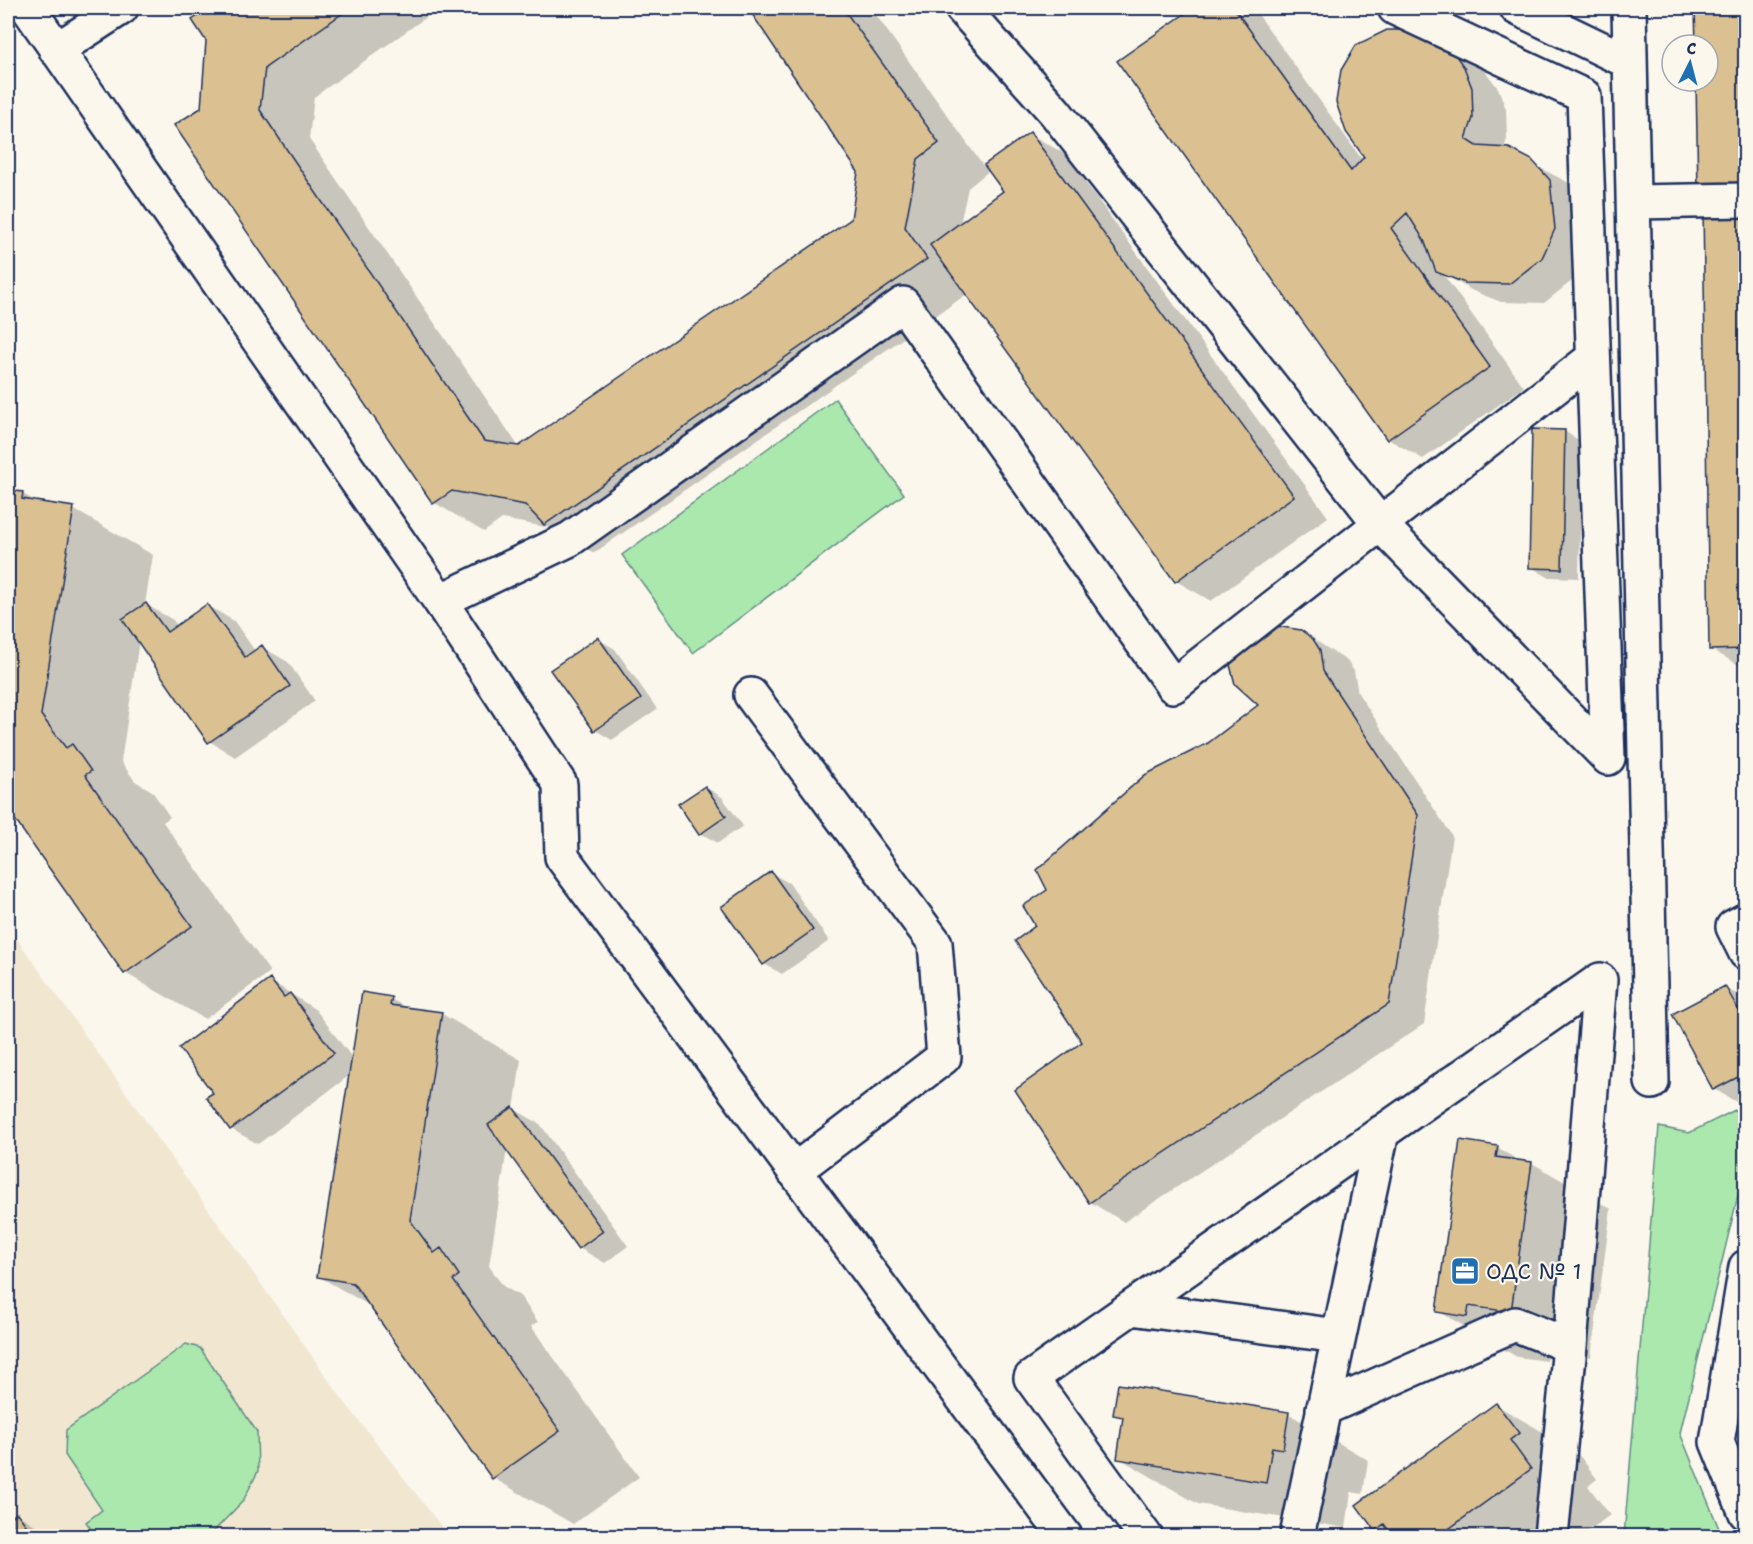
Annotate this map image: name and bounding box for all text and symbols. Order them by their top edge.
north arrow [1660,33,1720,93]
text: С [1686,38,1698,60]
office icon: ОДС № 1 [1449,1255,1481,1287]
place label: ОДС № 1 [1486,1257,1582,1286]

